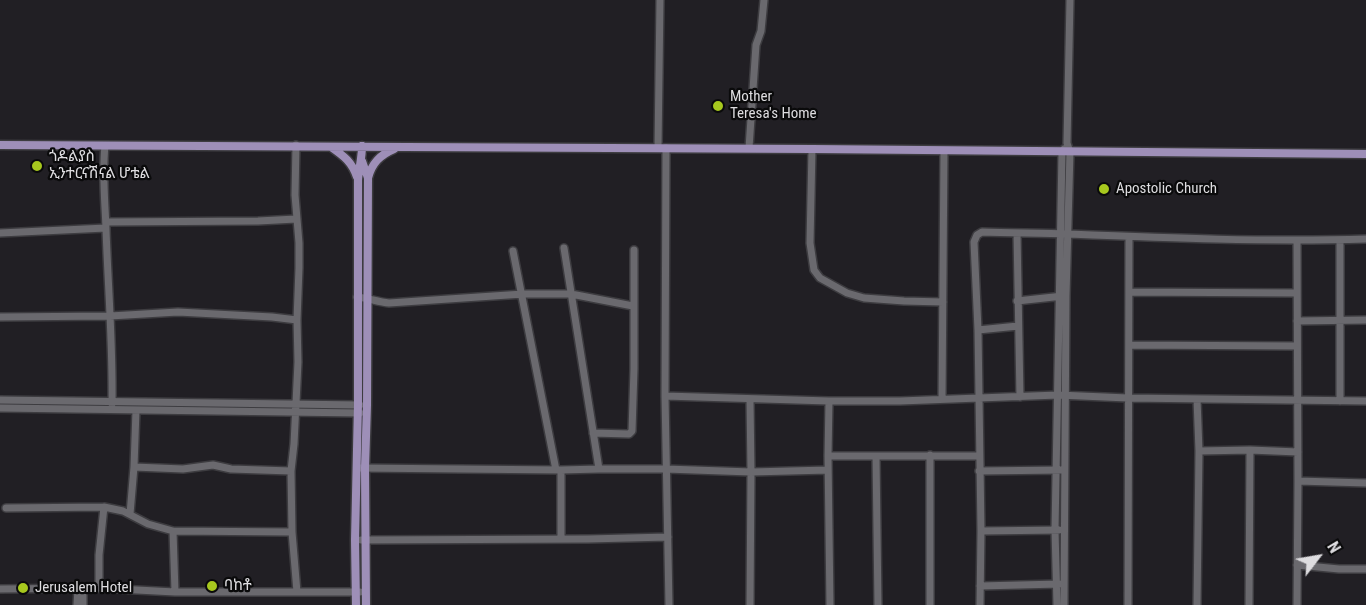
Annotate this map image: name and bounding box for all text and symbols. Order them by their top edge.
place label: Mother Teresa's Home [730,88,817,123]
marker: Mother Teresa's Home [711,99,725,113]
place label: ጎዶልያስ ኢንተርናሽናል ሆቴል [49,148,150,183]
marker: ጎዶልያስ ኢንተርናሽናል ሆቴል [30,159,44,173]
place label: Apostolic Church [1116,180,1217,198]
marker: Apostolic Church [1097,182,1111,196]
north arrow [1288,527,1348,587]
text: N [1323,538,1345,557]
place label: ባከቶ [224,577,252,595]
place label: Jerusalem Hotel [35,579,132,597]
marker: ባከቶ [205,579,219,593]
marker: Jerusalem Hotel [16,581,30,595]

